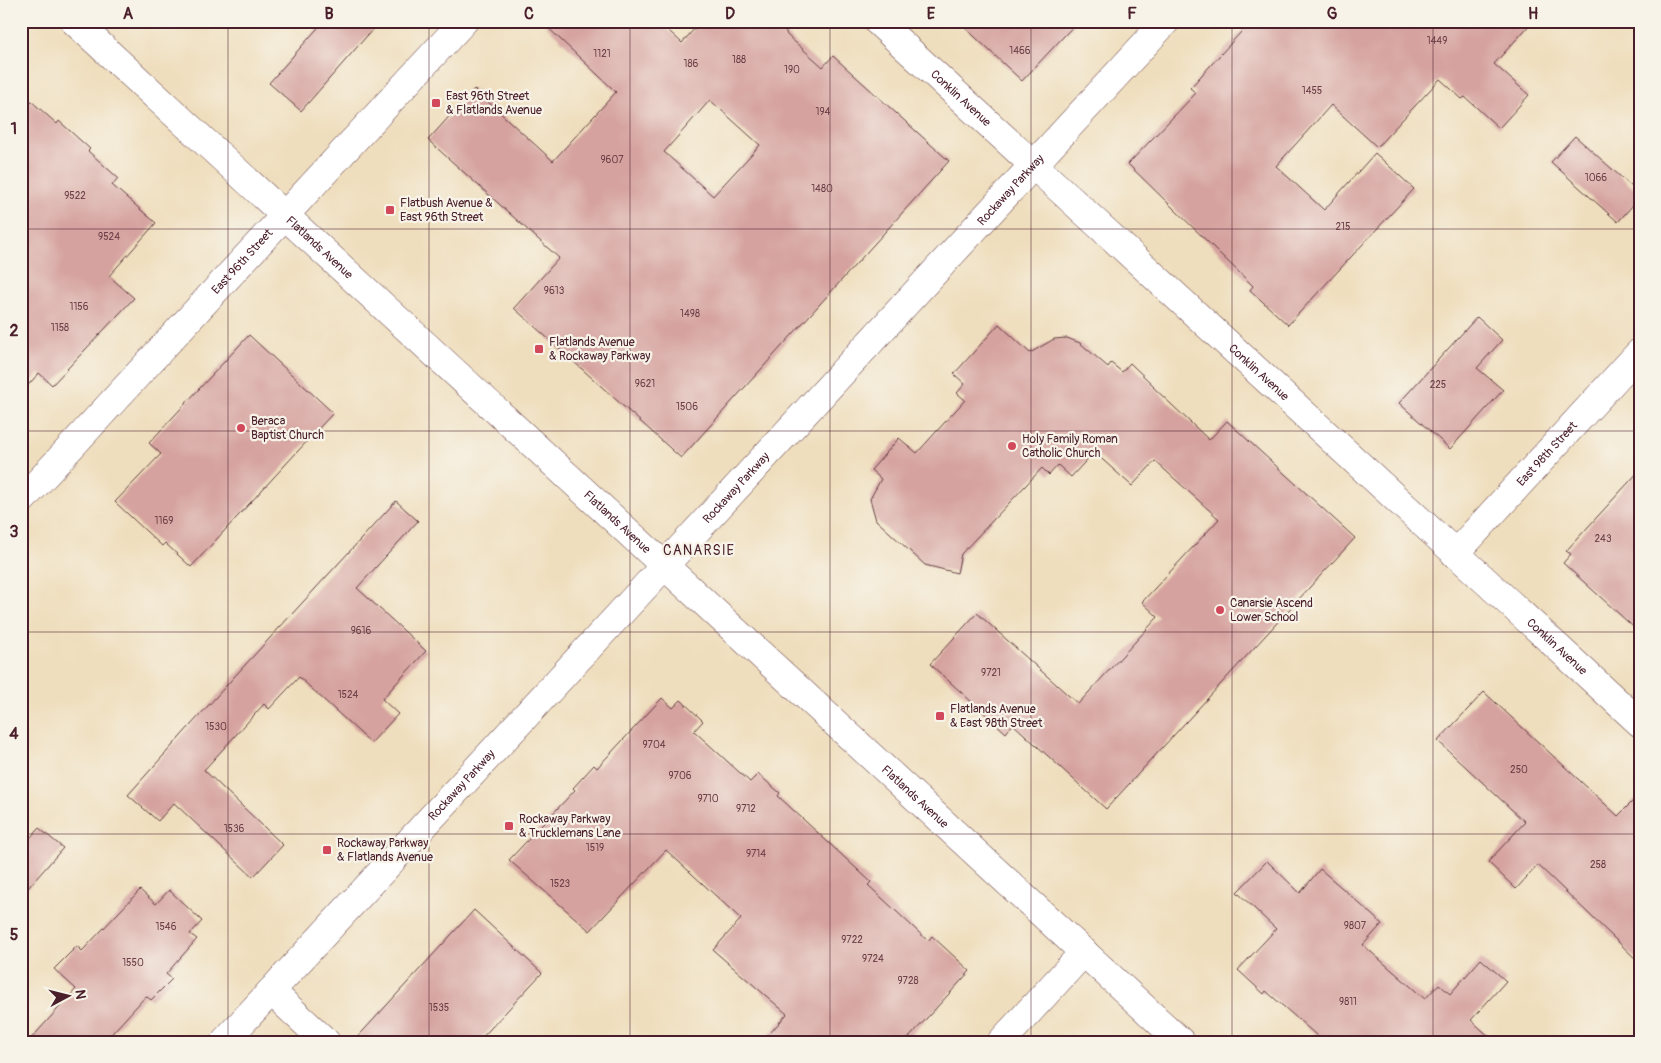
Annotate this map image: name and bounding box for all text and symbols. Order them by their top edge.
text: A [123,4,134,24]
text: B [324,4,334,24]
text: C [524,4,534,24]
text: D [725,4,735,24]
text: E [927,4,936,24]
text: F [1127,4,1137,24]
text: G [1327,4,1338,24]
text: H [1528,4,1538,24]
house number: 1449 [1427,35,1447,47]
house number: 1466 [1009,45,1031,57]
house number: 1121 [593,48,611,60]
house number: 188 [732,54,746,66]
house number: 186 [684,58,699,70]
house number: 190 [784,64,800,76]
street label: Conklin Avenue [928,67,994,130]
house number: 1455 [1302,85,1322,97]
place label: East 96th Street & Flatlands Avenue [446,89,542,118]
marker: East 96th Street & Flatlands Avenue [430,97,442,109]
house number: 194 [816,106,831,118]
text: 1 [11,119,17,139]
street label: Rockaway Parkway [974,151,1047,229]
house number: 9607 [600,154,624,166]
house number: 1066 [1585,172,1607,184]
house number: 1480 [811,183,833,195]
house number: 9522 [64,190,86,202]
place label: Flatbush Avenue & East 96th Street [400,196,493,225]
marker: Flatbush Avenue & East 96th Street [384,204,396,216]
street label: Flatlands Avenue [283,213,356,282]
house number: 215 [1336,221,1350,233]
street label: East 96th Street [208,226,276,297]
house number: 9524 [98,231,120,243]
house number: 9613 [544,285,565,297]
house number: 1156 [69,301,89,313]
house number: 1498 [680,308,700,320]
text: 2 [10,321,19,341]
house number: 1158 [51,322,69,334]
place label: Flatlands Avenue & Rockaway Parkway [549,335,650,364]
street label: Conklin Avenue [1226,341,1292,404]
marker: Flatlands Avenue & Rockaway Parkway [533,343,545,355]
house number: 9621 [635,378,655,390]
house number: 225 [1430,379,1446,391]
house number: 1506 [676,401,698,413]
place label: Beraca Baptist Church [251,414,324,443]
street label: East 98th Street [1513,418,1580,489]
marker: Beraca Baptist Church [235,422,247,434]
place label: Holy Family Roman Catholic Church [1022,432,1118,461]
marker: Holy Family Roman Catholic Church [1006,440,1018,452]
street label: Rockaway Parkway [700,449,773,526]
street label: Flatlands Avenue [581,487,654,557]
house number: 1169 [155,515,173,527]
text: 3 [10,522,19,542]
house number: 243 [1595,533,1612,545]
district label: CANARSIE [663,542,735,559]
place label: Canarsie Ascend Lower School [1230,596,1313,625]
marker: Canarsie Ascend Lower School [1214,604,1226,616]
street label: Conklin Avenue [1524,615,1590,678]
house number: 9616 [351,625,372,637]
house number: 9721 [981,667,1001,679]
house number: 1524 [338,689,359,701]
place label: Flatlands Avenue & East 98th Street [950,702,1043,731]
marker: Flatlands Avenue & East 98th Street [934,710,946,722]
house number: 1530 [205,721,227,733]
text: 4 [9,724,19,744]
house number: 9704 [642,739,666,751]
street label: Rockaway Parkway [425,746,498,824]
street label: Flatlands Avenue [878,762,952,831]
house number: 250 [1510,764,1528,776]
house number: 9706 [668,770,692,782]
house number: 9710 [697,793,719,805]
house number: 9712 [736,803,756,815]
place label: Rockaway Parkway & Trucklemans Lane [519,812,621,841]
marker: Rockaway Parkway & Trucklemans Lane [503,820,515,832]
house number: 1536 [224,823,245,835]
place label: Rockaway Parkway & Flatlands Avenue [337,836,433,865]
house number: 1519 [586,842,604,854]
marker: Rockaway Parkway & Flatlands Avenue [321,844,333,856]
house number: 9714 [746,848,766,860]
house number: 258 [1590,859,1606,871]
house number: 1523 [550,878,571,890]
house number: 9807 [1344,920,1367,932]
house number: 1546 [156,921,177,933]
text: 5 [10,925,19,945]
house number: 9722 [841,934,863,946]
house number: 9724 [862,953,884,965]
house number: 1550 [122,957,144,969]
north arrow [42,970,92,1020]
house number: 9728 [897,975,919,987]
text: N [71,989,89,1000]
house number: 9811 [1339,996,1357,1008]
house number: 1535 [429,1002,449,1014]

